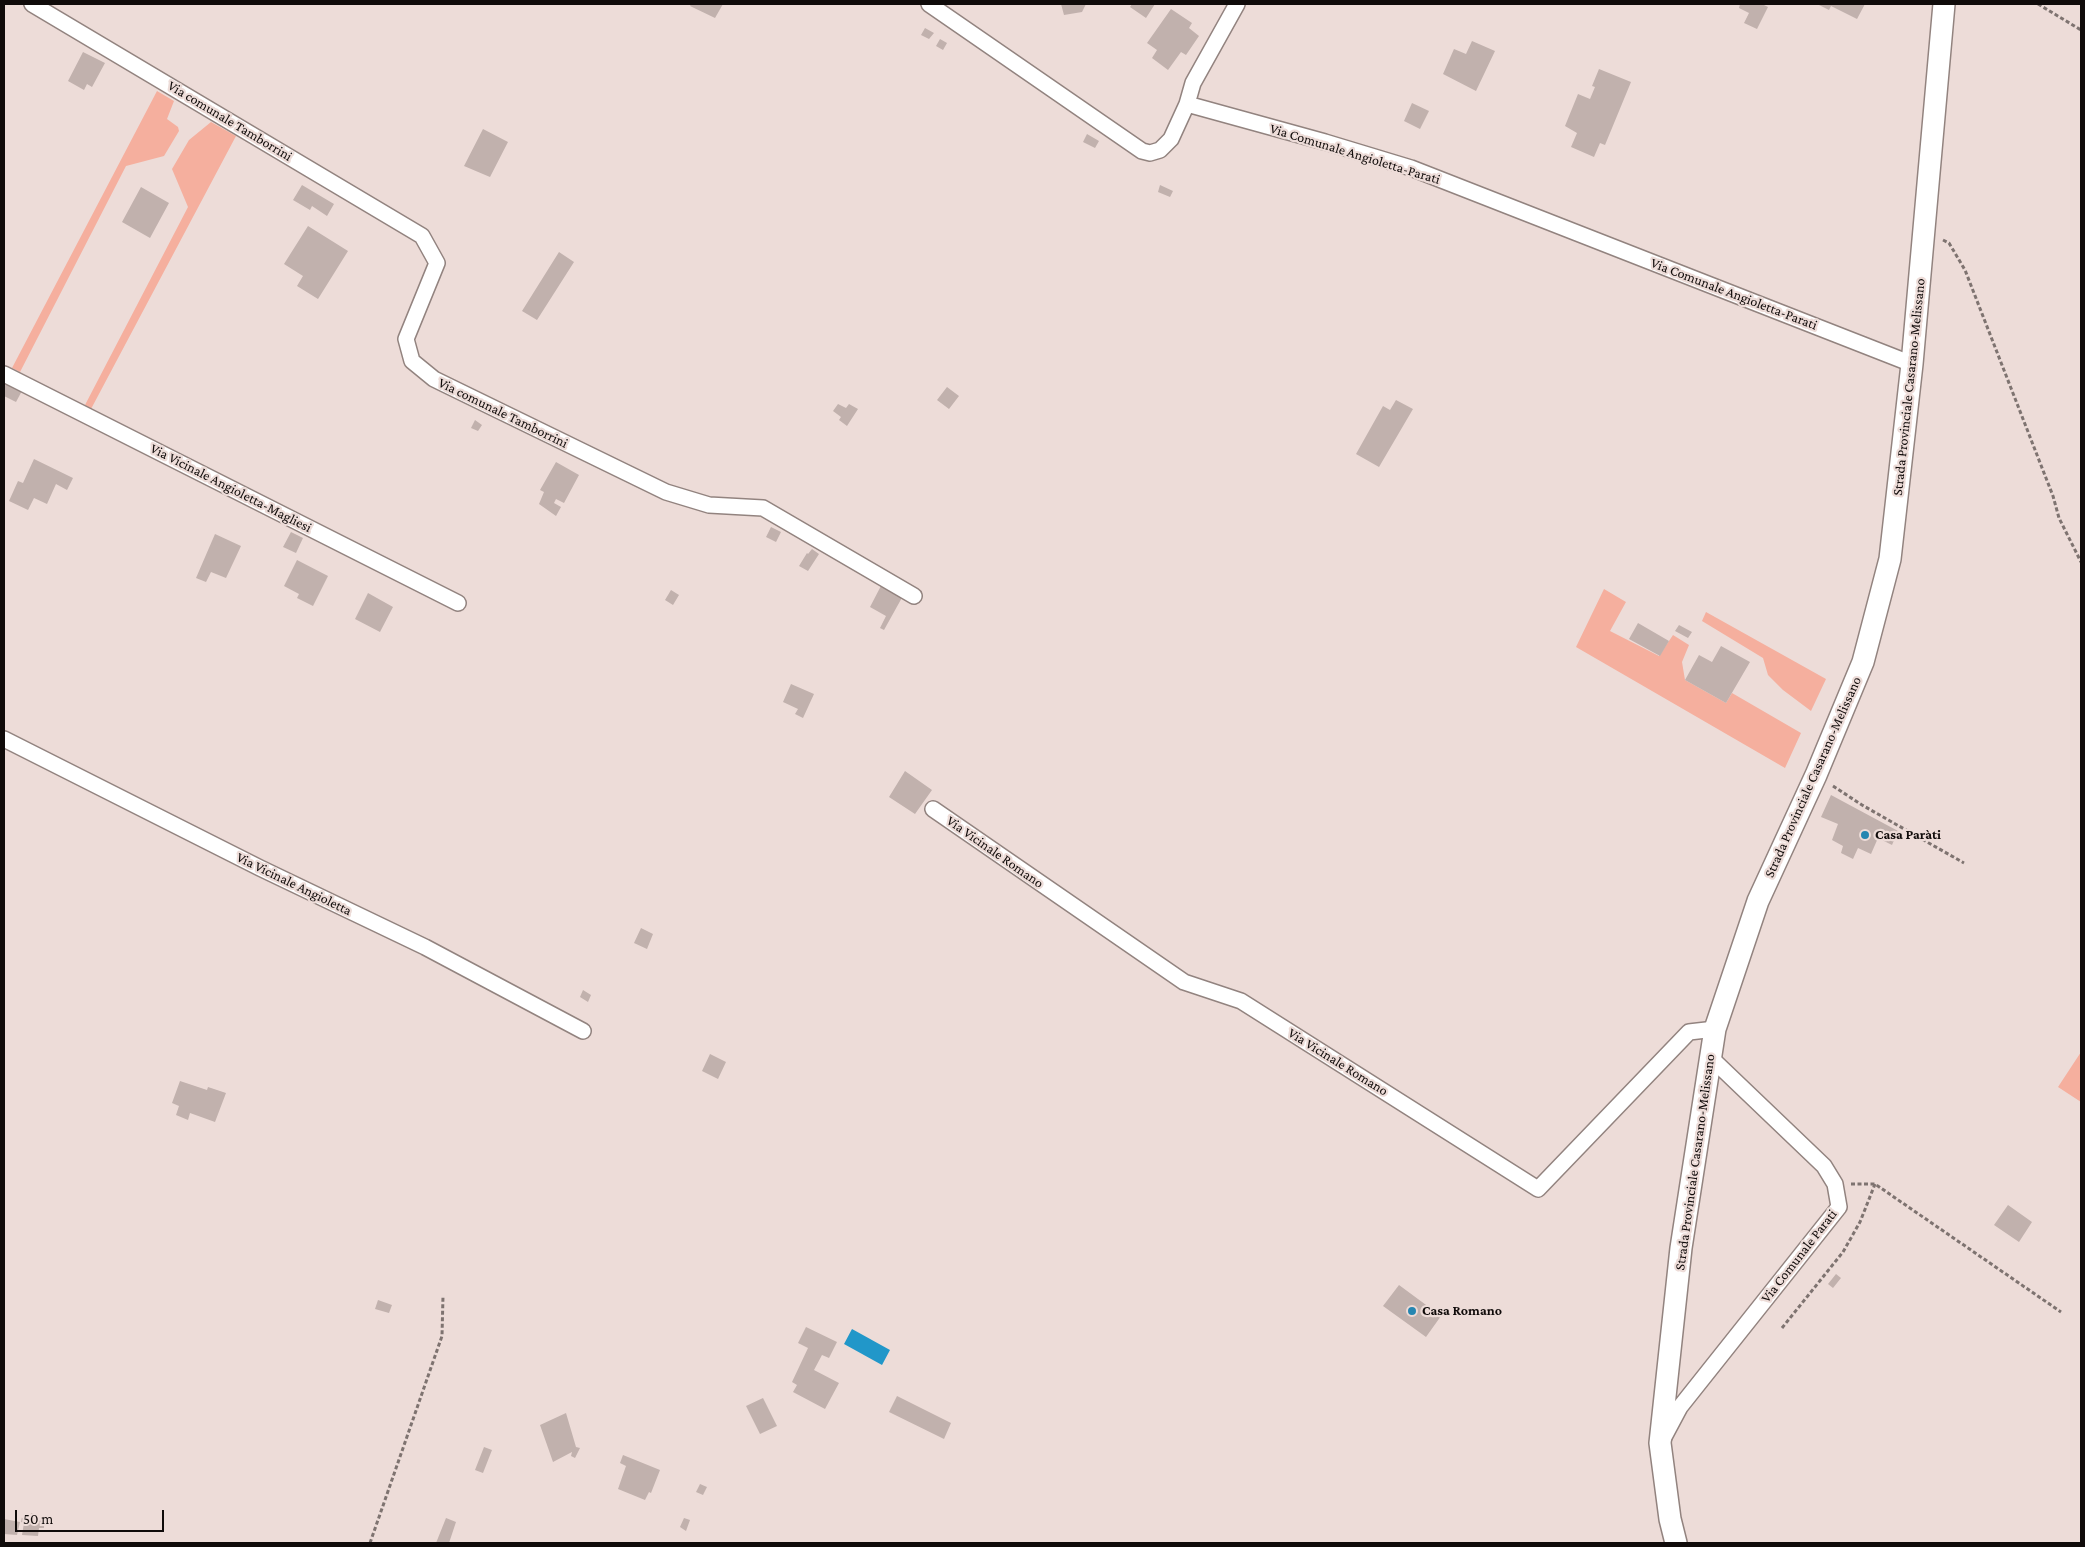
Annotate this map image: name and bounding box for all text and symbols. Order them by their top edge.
street label: Via comunale Tamborrini [165,77,295,165]
street label: Via Comunale Angioletta-Parati [1268,120,1442,188]
street label: Via Comunale Angioletta-Parati [1648,254,1820,334]
street label: Strada Provinciale Casarano-Melissano [1889,278,1929,496]
street label: Via comunale Tamborrini [435,374,571,452]
street label: Via Vicinale Angioletta-Magliesi [147,440,315,536]
street label: Strada Provinciale Casarano-Melissano [1761,674,1865,880]
street label: Via Vicinale Romano [943,812,1047,892]
place label: Casa Paràti [1875,827,1941,843]
marker: Casa Paràti [1859,829,1871,841]
street label: Via Vicinale Angioletta [234,849,354,919]
street label: Via Vicinale Romano [1285,1025,1391,1099]
street label: Strada Provinciale Casarano-Melissano [1671,1053,1719,1271]
street label: Via Comunale Parati [1757,1206,1841,1306]
place label: Casa Romano [1422,1303,1502,1319]
marker: Casa Romano [1406,1305,1418,1317]
scale bar [18,1500,166,1532]
text: 50 m [23,1511,53,1527]

